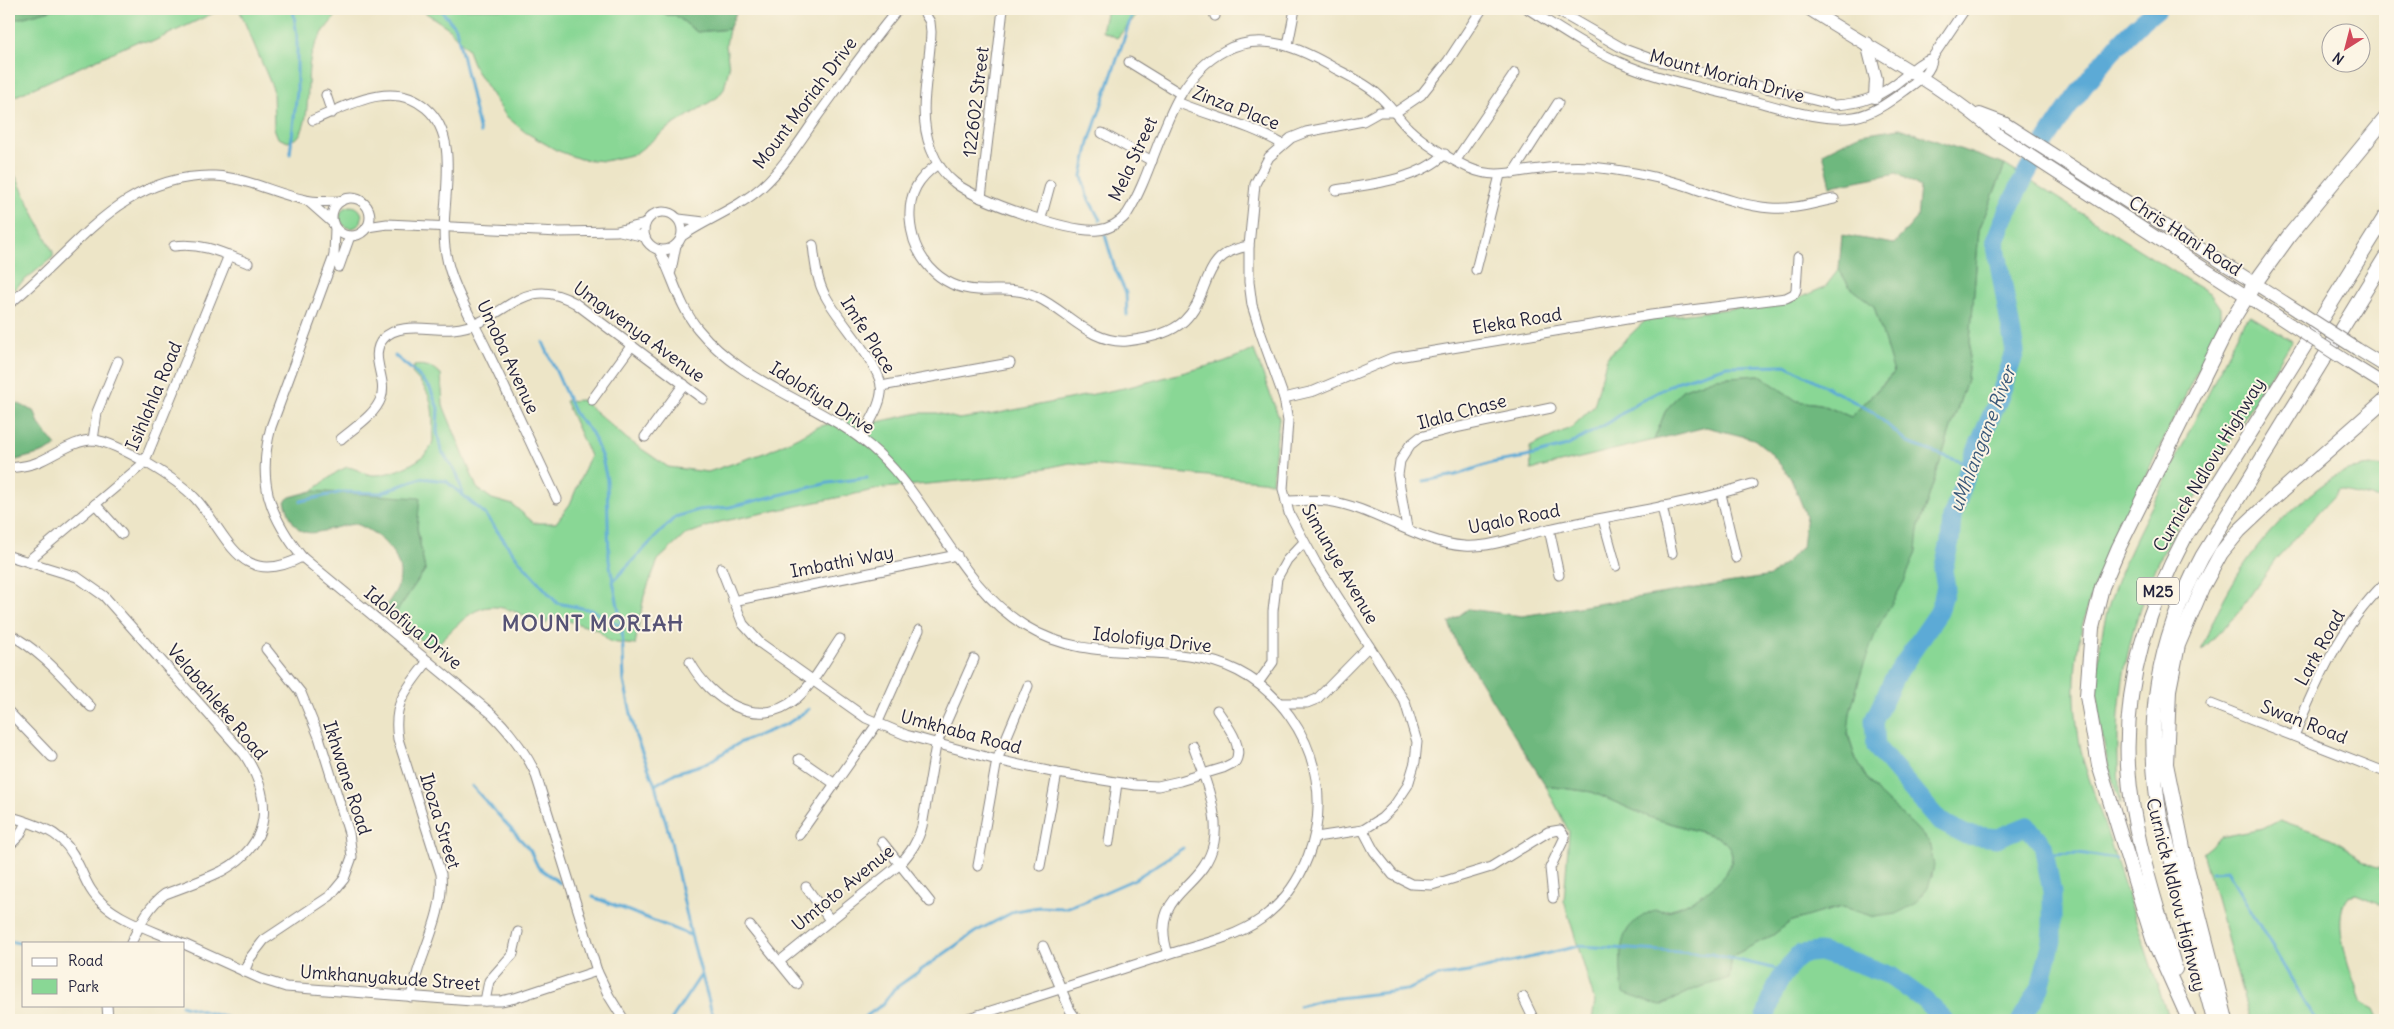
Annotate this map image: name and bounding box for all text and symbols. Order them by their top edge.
north arrow [2322,22,2372,72]
street label: Mount Moriah Drive [748,32,862,173]
street label: Mount Moriah Drive [1647,44,1807,107]
street label: 122602 Street [957,45,994,159]
text: N [2329,48,2348,69]
street label: Zinza Place [1189,80,1283,135]
street label: Mela Street [1103,113,1162,205]
street label: Chris Hani Road [2124,190,2246,281]
street label: Umgwenya Avenue [569,276,710,387]
street label: Imfe Place [836,292,901,377]
street label: Umoba Avenue [472,296,545,417]
street label: Eleka Road [1471,302,1564,339]
street label: Isihlahla Road [120,338,187,454]
street label: Idolofiya Drive [765,356,879,439]
water label: uMhlangane River [1943,361,2022,515]
street label: Curnick Ndlovu Highway [2147,374,2270,556]
street label: Ilala Chase [1415,389,1509,434]
street label: Uqalo Road [1466,498,1562,539]
street label: Simunye Avenue [1297,499,1384,628]
street label: Imbathi Way [788,540,895,583]
road number: M25 [2137,578,2179,604]
street label: Idolofiya Drive [360,581,467,674]
street label: Lark Road [2289,606,2350,690]
district label: MOUNT MORIAH [502,609,684,637]
street label: Idolofiya Drive [1091,622,1213,657]
street label: Velabahleke Road [162,639,273,765]
street label: Swan Road [2258,694,2351,749]
street label: Umkhaba Road [898,704,1025,759]
street label: Ikhwane Road [318,718,377,838]
street label: Iboza Street [415,770,466,871]
street label: Curnick Ndlovu Highway [2141,796,2212,994]
street label: Umtoto Avenue [787,839,898,936]
legend [22,942,185,1006]
text: Road [68,951,103,970]
street label: Umkhanyakude Street [299,960,481,995]
text: Park [68,977,99,996]

